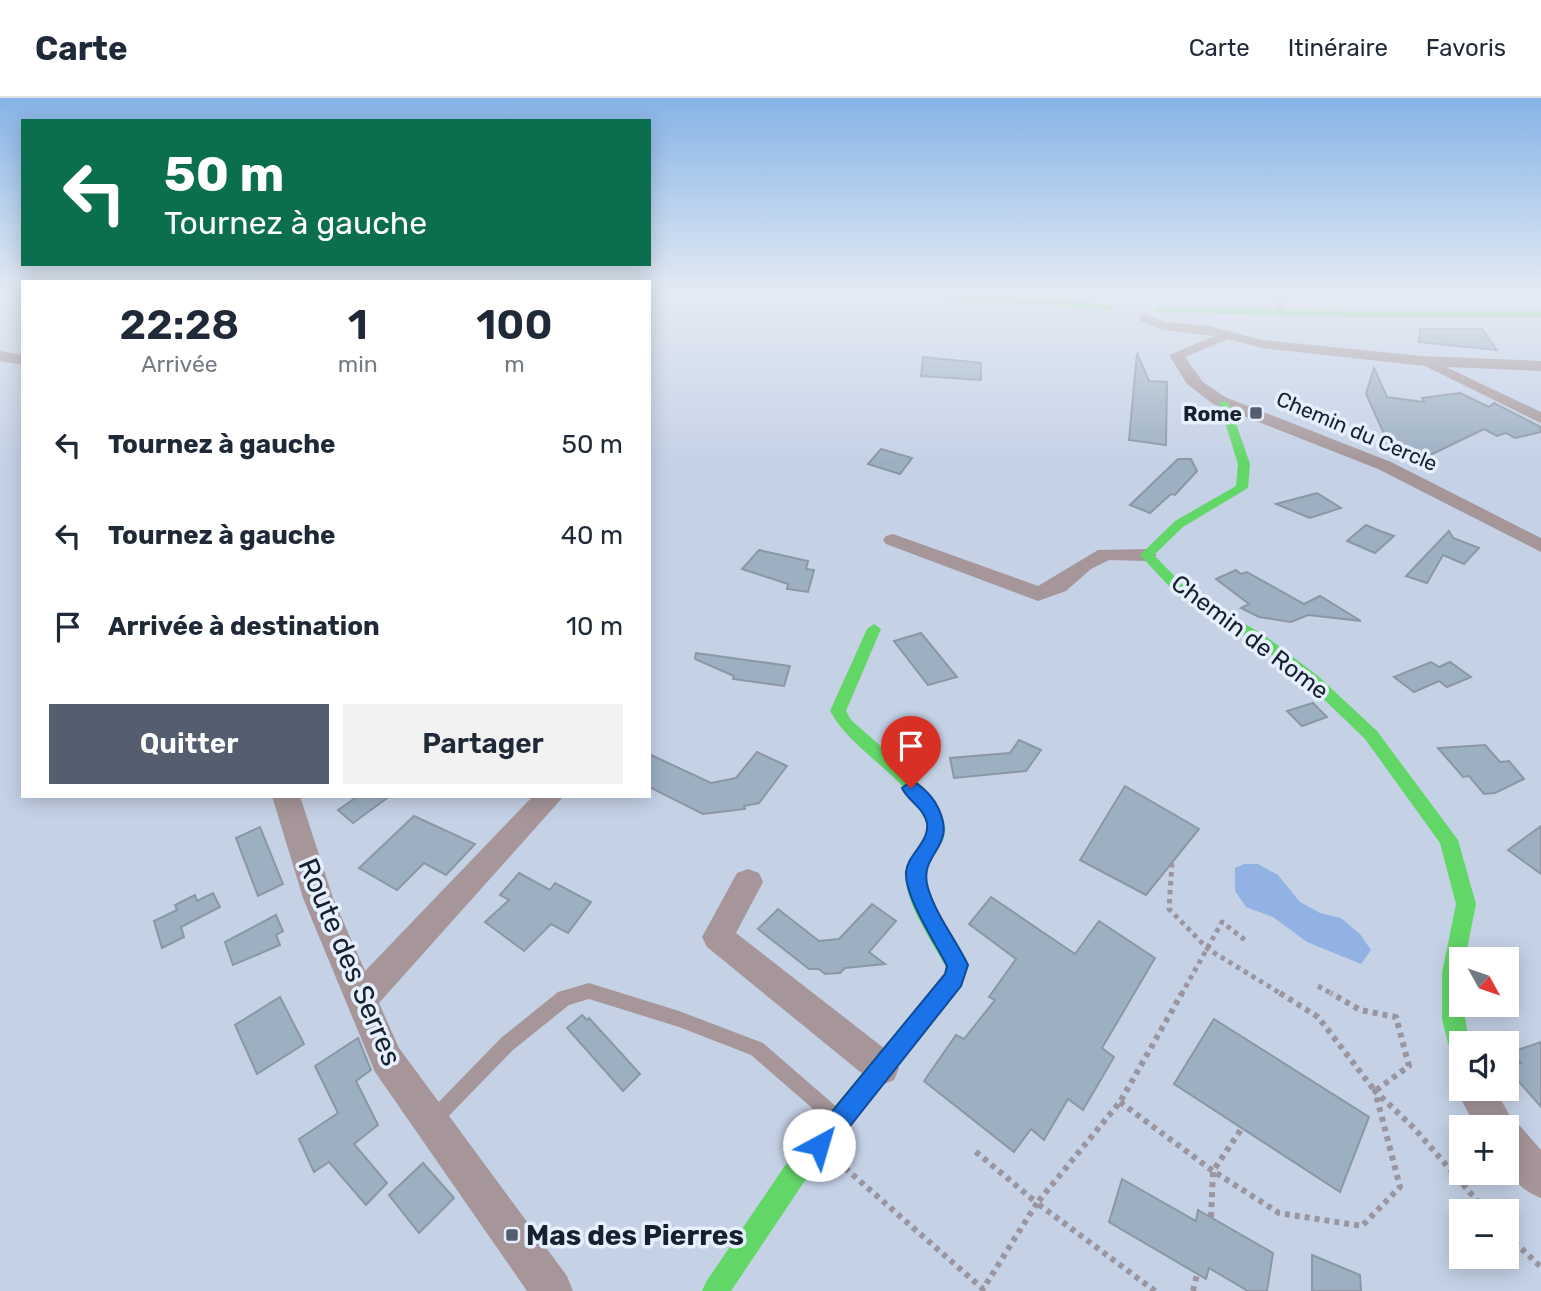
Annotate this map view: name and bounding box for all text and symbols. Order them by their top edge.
text: Carte [35,29,128,68]
text: Carte [1189,34,1250,62]
text: Itinéraire [1288,34,1388,62]
text: Favoris [1426,34,1506,62]
text: 50 m [164,145,284,203]
icon: left [49,147,140,238]
text: Tournez à gauche [164,204,427,242]
text: 22:28 [120,300,239,350]
text: 1 [348,300,368,350]
text: 100 [476,300,552,350]
text: Arrivée [141,350,218,378]
text: min [338,350,378,378]
text: m [504,350,525,378]
street label: Chemin du Cercle [1273,386,1441,476]
place label: Rome [1183,401,1242,426]
marker: Rome [1248,405,1264,421]
icon: left [49,426,87,464]
text: Tournez à gauche [108,429,336,460]
text: 50 m [562,429,623,460]
icon: left [49,517,87,555]
text: Tournez à gauche [108,520,336,551]
text: 40 m [561,520,623,551]
street label: Chemin de Rome [1166,569,1334,705]
icon: arrive [49,608,87,646]
text: Arrivée à destination [108,611,380,642]
text: 10 m [566,611,623,642]
button: Quitter [49,704,329,784]
button: Partager [343,704,623,784]
pin [881,716,941,788]
icon: arrive [892,727,930,765]
street label: Route des Serres [291,853,409,1071]
north arrow [1449,947,1519,1017]
map controls [1449,947,1519,1269]
button: sound [1449,1031,1519,1101]
position arrow [782,1108,856,1182]
button: + [1449,1115,1519,1185]
button: − [1449,1199,1519,1269]
place label: Mas des Pierres [526,1219,744,1252]
marker: Mas des Pierres [504,1227,520,1243]

